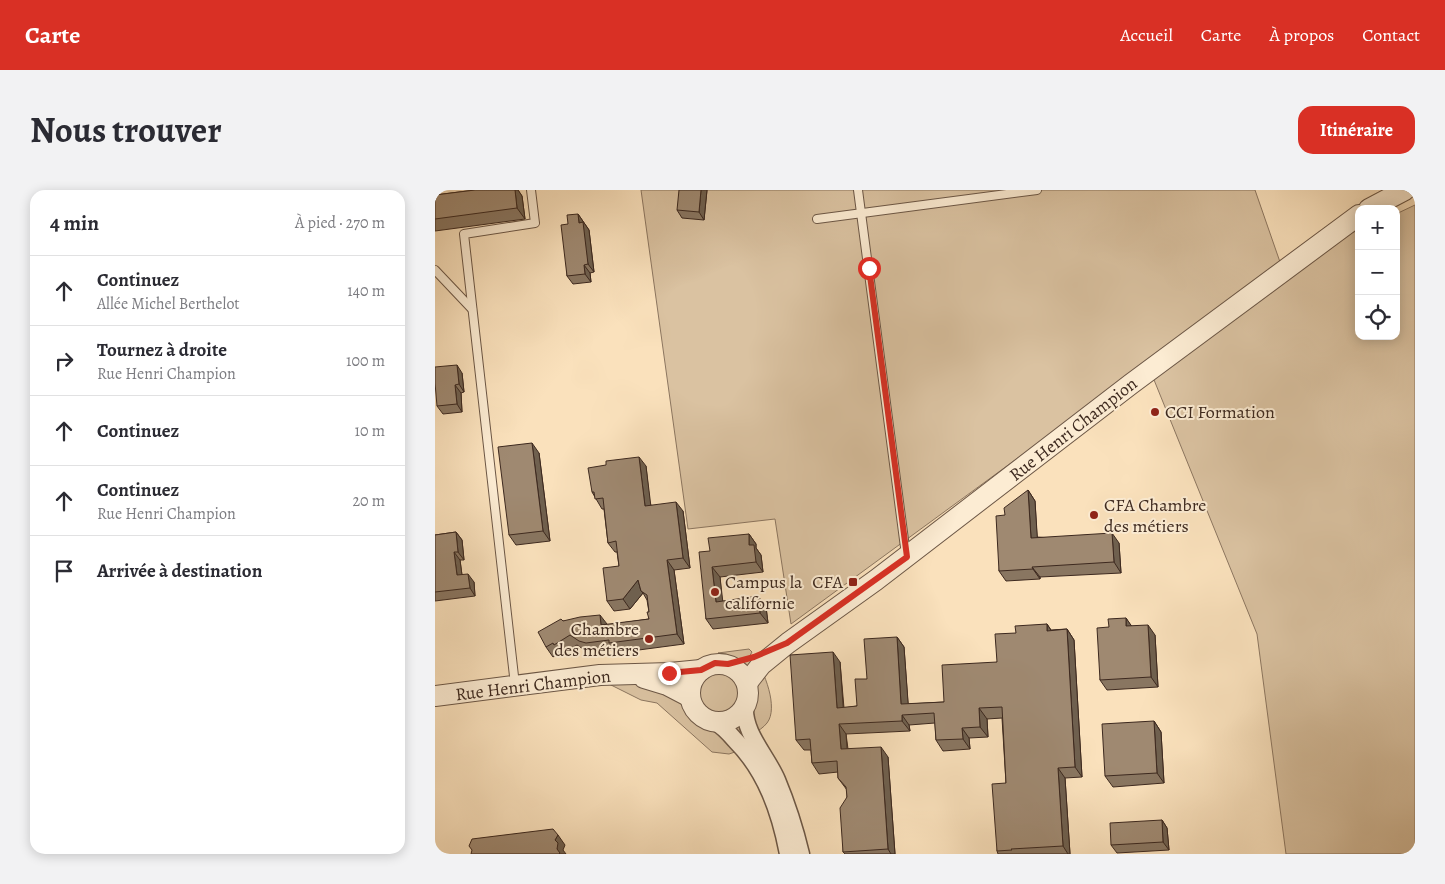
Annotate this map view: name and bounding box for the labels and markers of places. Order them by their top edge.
place label: CCI Formation [1165,400,1275,424]
marker: CCI Formation [1149,406,1161,418]
place label: CFA Chambre des métiers [1104,493,1206,538]
marker: CFA Chambre des métiers [1088,509,1100,521]
place label: Campus la californie [725,570,803,615]
place label: CFA [812,570,843,594]
marker: CFA [847,576,859,588]
marker: Campus la californie [709,586,721,598]
place label: Chambre des métiers [554,617,639,662]
marker: Chambre des métiers [643,633,655,645]

